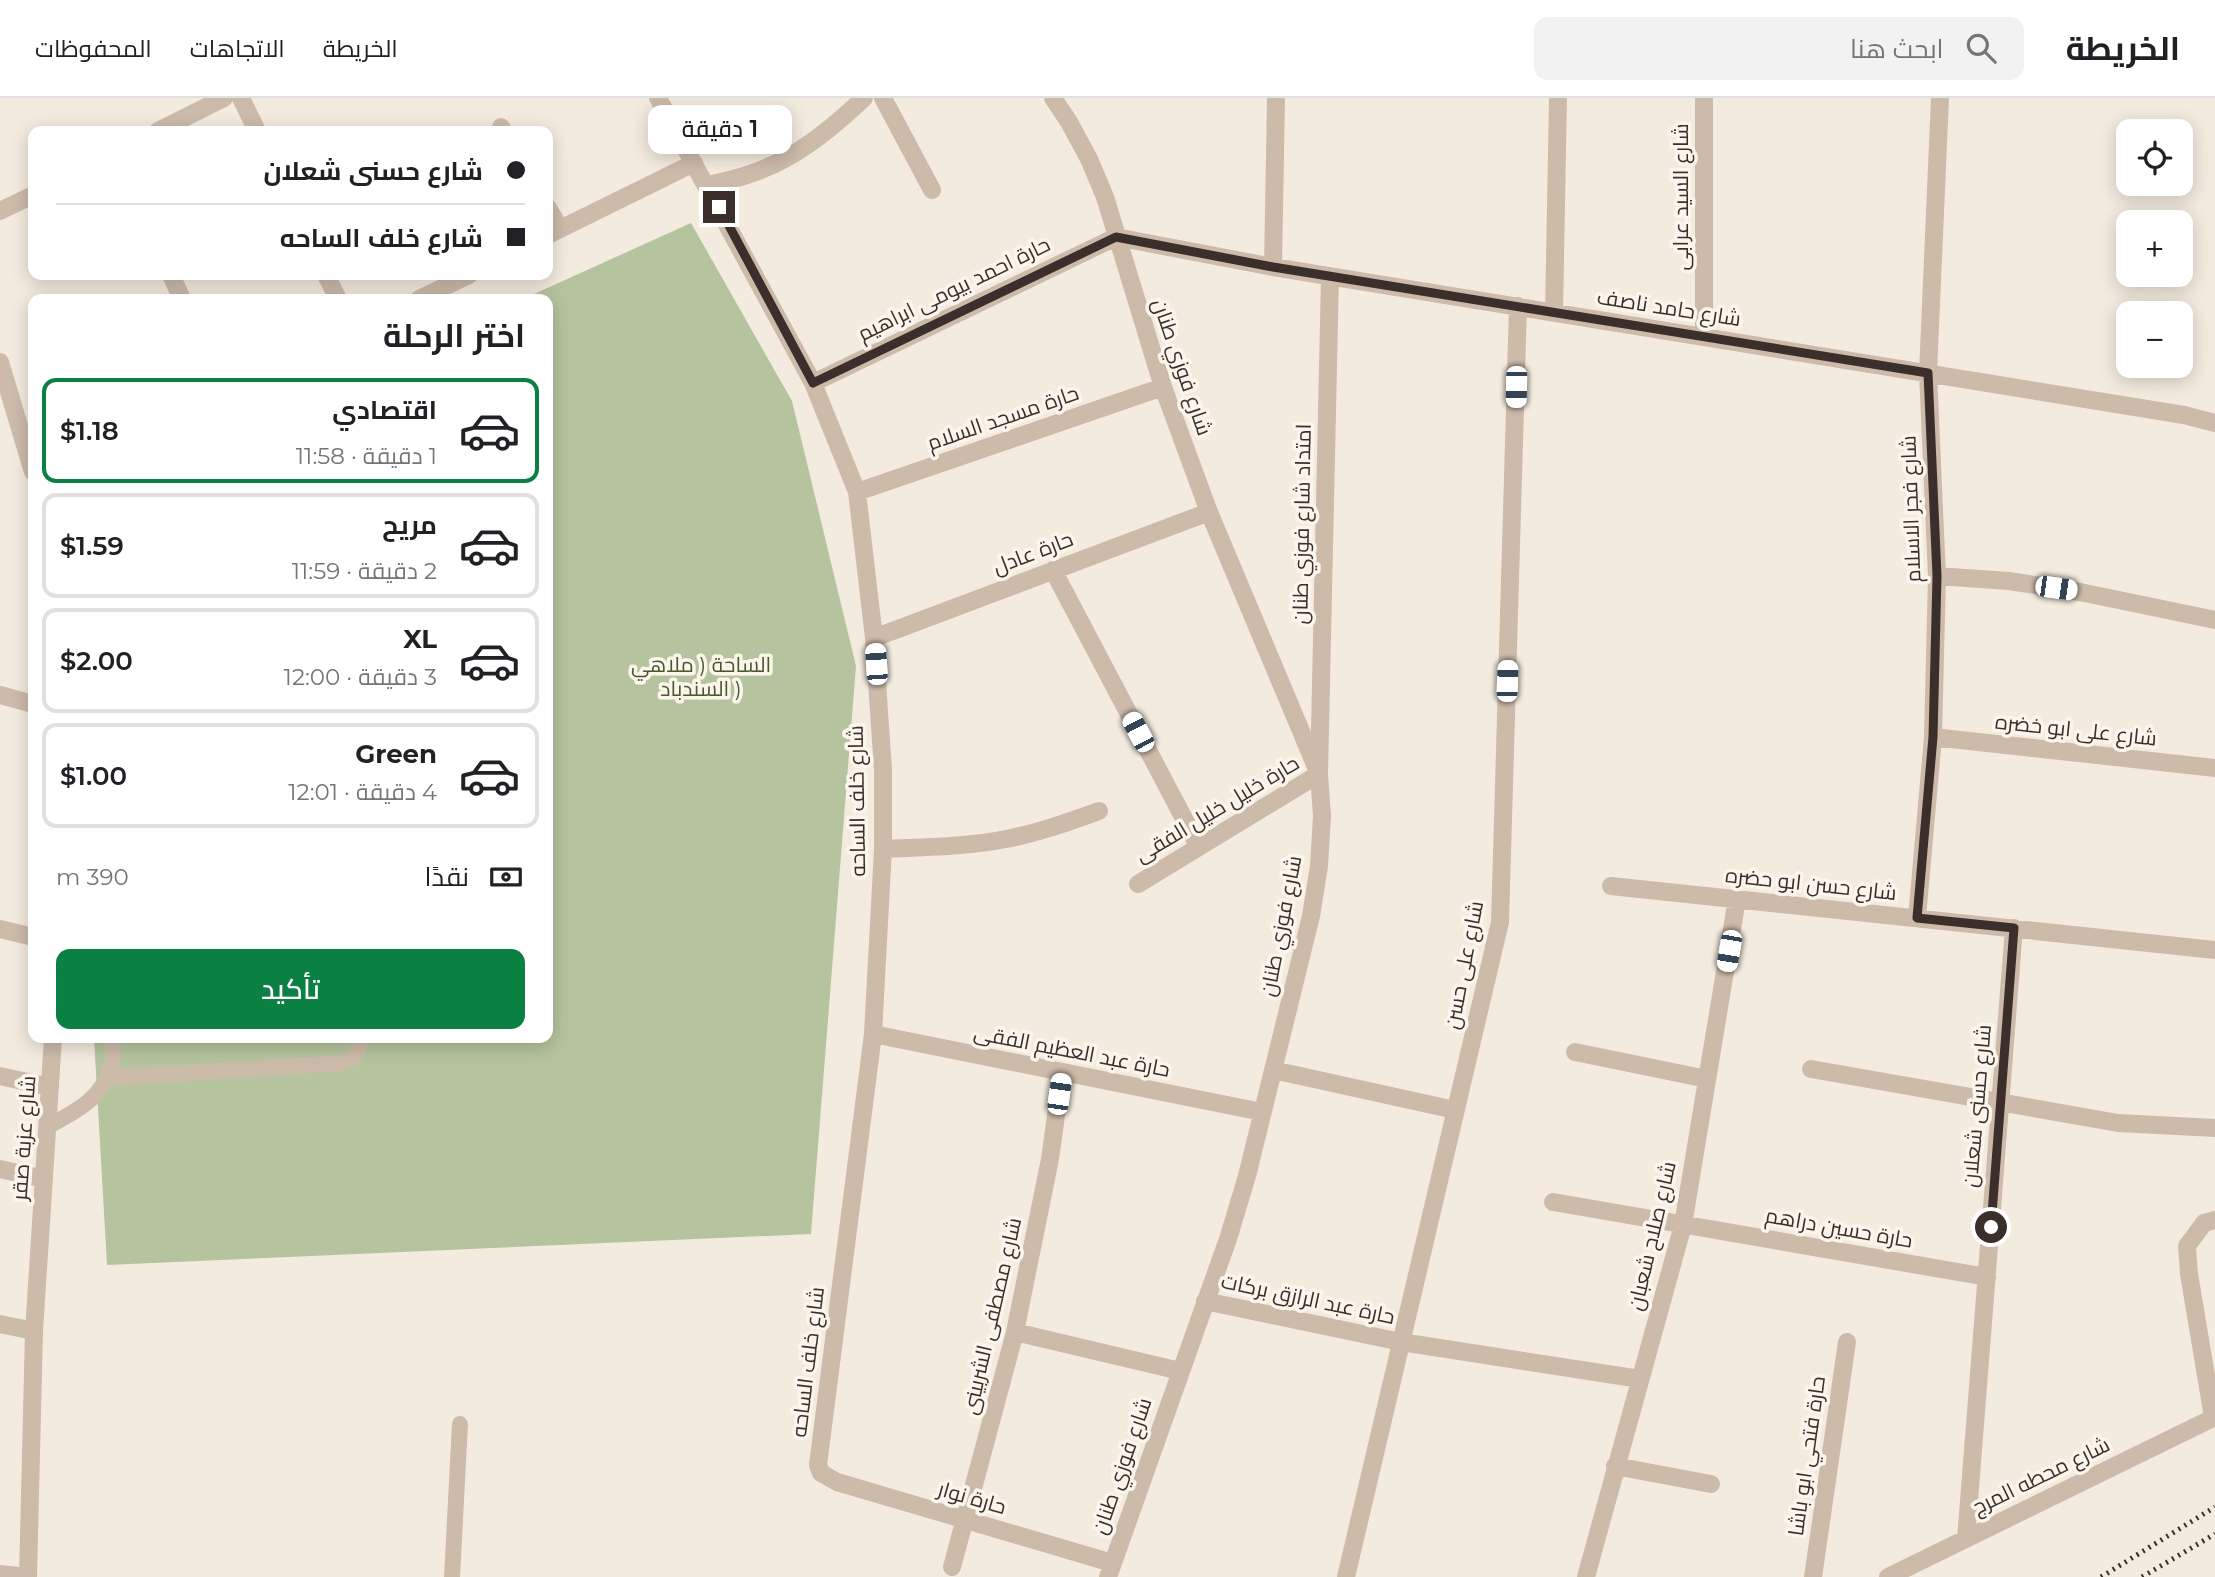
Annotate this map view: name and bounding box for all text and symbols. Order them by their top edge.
search box [1534,17,2024,80]
text: الخريطة [2066,28,2180,68]
icon: search [1962,29,2000,67]
text: ابحث هنا [1850,33,1944,65]
text: المحفوظات [35,34,152,63]
text: الاتجاهات [190,34,285,63]
text: الخريطة [323,34,398,63]
callout: 1 دقيقة [647,105,791,154]
text: 1 دقيقة [682,115,758,143]
map controls [2116,119,2193,378]
button: locate [2116,119,2193,196]
street label: شارع السيد عرابى [1668,123,1695,271]
text: شارع حسنى شعلان [263,155,483,187]
route end [703,191,735,223]
button: + [2116,210,2193,287]
text: شارع خلف الساحه [280,222,483,254]
street label: حارة احمد بيومى ابراهيم [854,231,1055,348]
street label: شارع حامد ناصف [1595,284,1743,333]
street label: شارع فوزي طنان [1144,295,1218,440]
button: − [2116,301,2193,378]
text: اختر الرحلة [383,316,525,355]
car [1506,366,1527,408]
street label: حارة مسجد السلام [924,380,1083,457]
text: اقتصادي [332,394,437,426]
icon: car [458,399,521,462]
text: $1.18 [60,415,119,447]
street label: امتداد شارع فوزي طنان [1287,423,1320,625]
street label: شارع فجر الاسلام [1895,435,1928,583]
text: 1 دقيقة · 11:58 [296,442,437,470]
text: مريح [382,509,437,541]
icon: car [458,514,521,577]
street label: حارة عادل [989,526,1077,580]
text: $1.59 [60,530,124,562]
text: 2 دقيقة · 11:59 [292,557,437,585]
car [2034,575,2079,601]
text: XL [403,623,437,655]
icon: car [458,629,521,692]
car [865,642,888,686]
text: $2.00 [60,645,133,677]
park label: الساحة ( ملاهي السندباد ) [631,652,771,701]
car [1496,660,1519,702]
text: 3 دقيقة · 12:00 [284,663,437,691]
car [1119,709,1158,755]
street label: شارع على ابو خضره [1994,709,2158,752]
street label: شارع خلف الساحه [843,725,872,877]
text: Green [355,738,437,770]
icon: car [458,744,521,807]
street label: حارة خليل خليل الفقى [1130,750,1304,868]
text: $1.00 [60,760,127,792]
text: 4 دقيقة · 12:01 [288,778,437,806]
street label: شارع فوزي طنان [1255,853,1310,999]
icon: cash [487,858,525,896]
text: نقدًا [425,861,469,893]
street label: شارع حسن ابو حضره [1724,862,1898,907]
text: 390 m [56,863,129,891]
street label: شارع على حسن [1439,899,1490,1032]
car [1716,928,1743,974]
button: تأكيد [56,949,525,1029]
street label: حارة عبد العظيم الفقى [971,1019,1172,1084]
street label: شارع حسنى شعلان [1957,1023,1998,1189]
car [1046,1072,1073,1116]
street label: شارع عزبة صقر [7,1075,42,1202]
street label: شارع صلاح شعبان [1622,1159,1683,1313]
street label: حارة حسين دراهم [1763,1202,1915,1255]
route start [1975,1211,2007,1243]
street label: شارع مصطفى الشربينى [957,1215,1028,1417]
street label: حارة عبد الرازق بركات [1219,1268,1397,1330]
street label: شارع خلف الساحه [786,1285,831,1439]
street label: حارة فتحي ابو باشا [1783,1374,1834,1538]
street label: شارع فوزي طنان [1086,1394,1160,1539]
street label: شارع محطه المرج [1968,1431,2114,1521]
street label: حارة نوار [934,1476,1009,1519]

